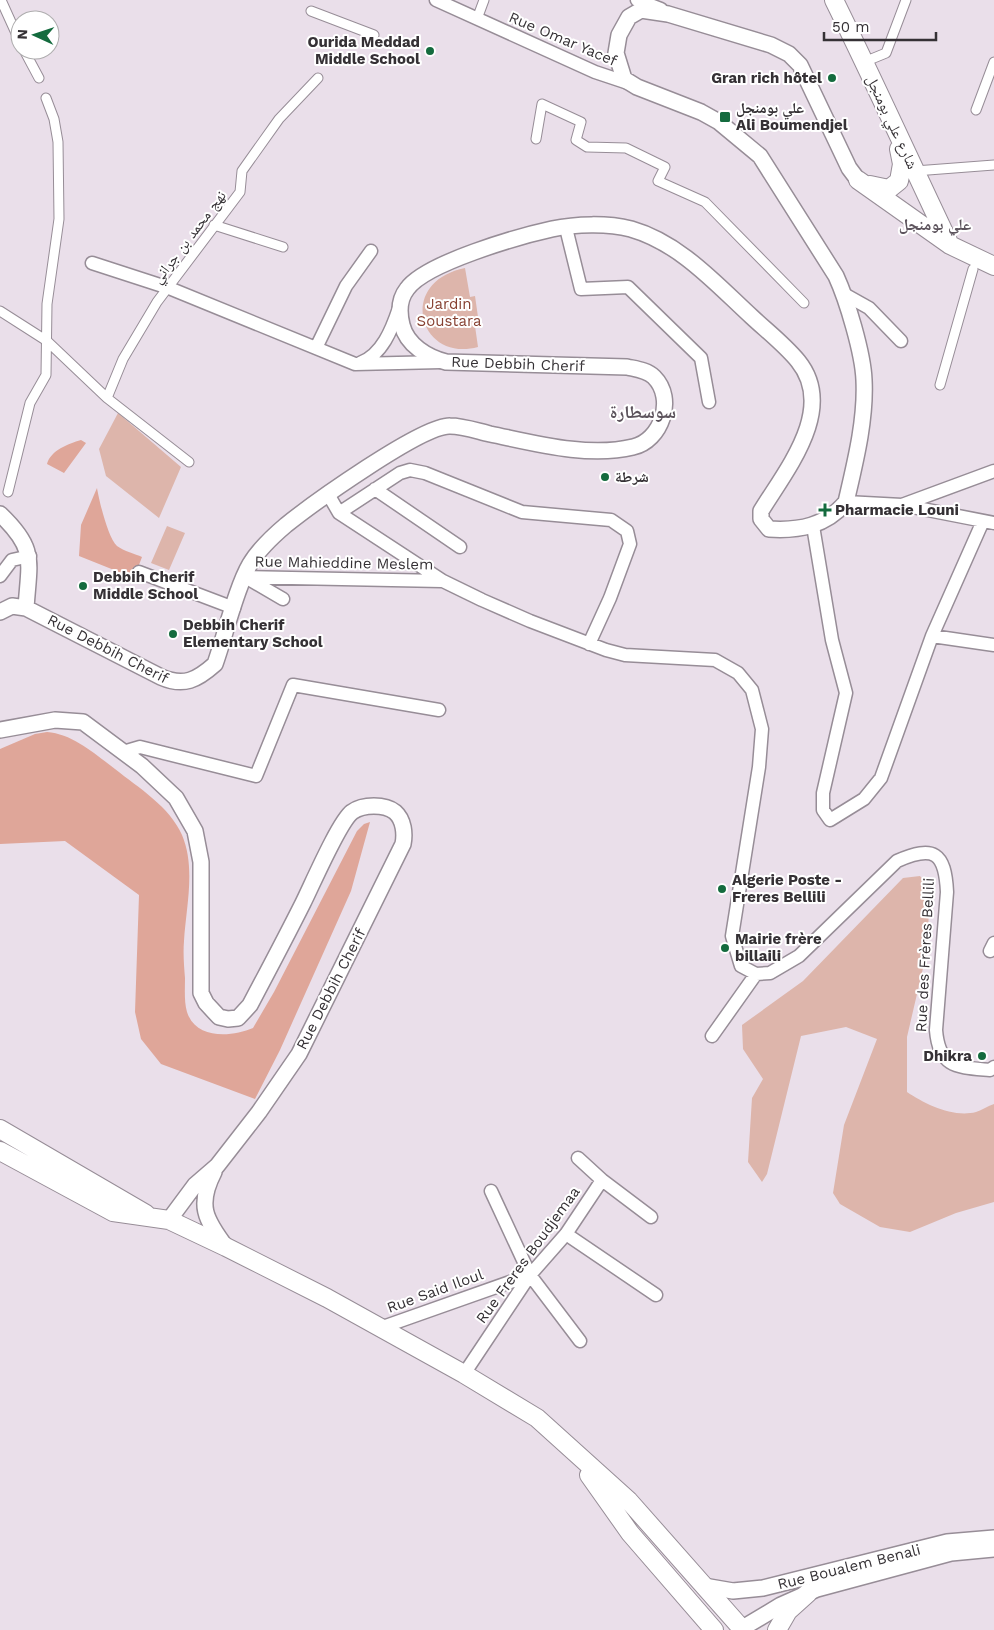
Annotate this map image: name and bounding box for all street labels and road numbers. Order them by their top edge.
street label: Rue Omar Yacef [506,8,620,70]
street label: شارع علي بومنجل [860,72,922,173]
street label: نهج محمد بن جراني [148,187,232,289]
street label: Rue Debbih Cherif [451,353,585,375]
street label: Rue Mahieddine Meslem [255,552,433,574]
street label: Rue Debbih Cherif [44,611,172,687]
street label: Rue des Frères Bellili [912,877,938,1033]
street label: Rue Debbih Cherif [293,925,369,1053]
street label: Rue Freres Boudjemaa [472,1183,584,1327]
street label: Rue Said Iloul [384,1265,486,1317]
street label: Rue Boualem Benali [776,1541,922,1593]

